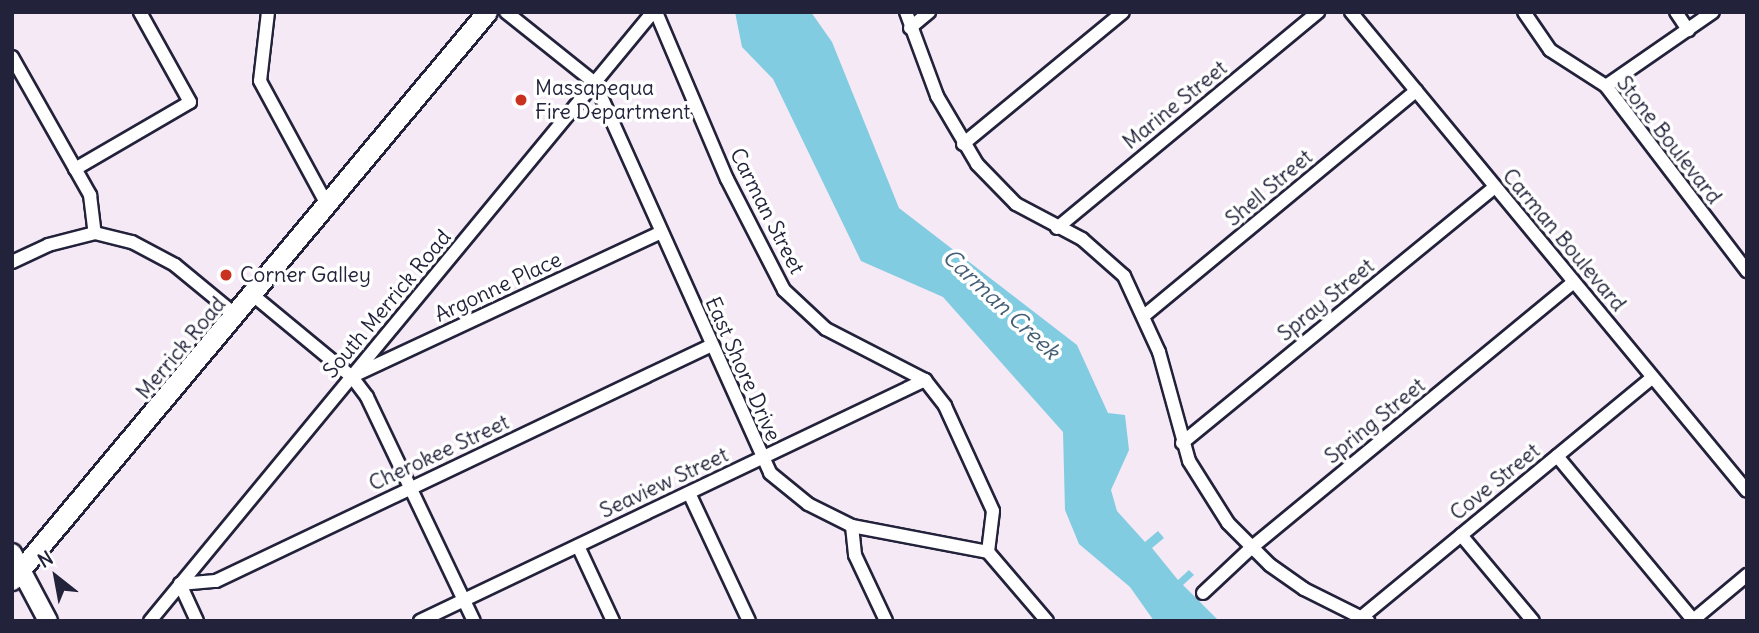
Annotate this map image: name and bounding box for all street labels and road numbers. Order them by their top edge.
street label: Marine Street [1118,55,1232,155]
street label: Stone Boulevard [1611,71,1727,209]
street label: Carman Street [724,144,810,278]
street label: Shell Street [1220,144,1318,232]
street label: Carman Boulevard [1497,164,1631,316]
street label: South Merrick Road [318,225,456,383]
street label: Argonne Place [431,247,565,327]
street label: Spray Street [1273,253,1379,347]
street label: Merrick Road [131,292,231,404]
street label: East Shore Drive [700,293,786,445]
street label: Spring Street [1320,373,1430,469]
street label: Cherokee Street [365,410,513,496]
street label: Cove Street [1445,438,1545,526]
street label: Seaview Street [596,442,732,524]

